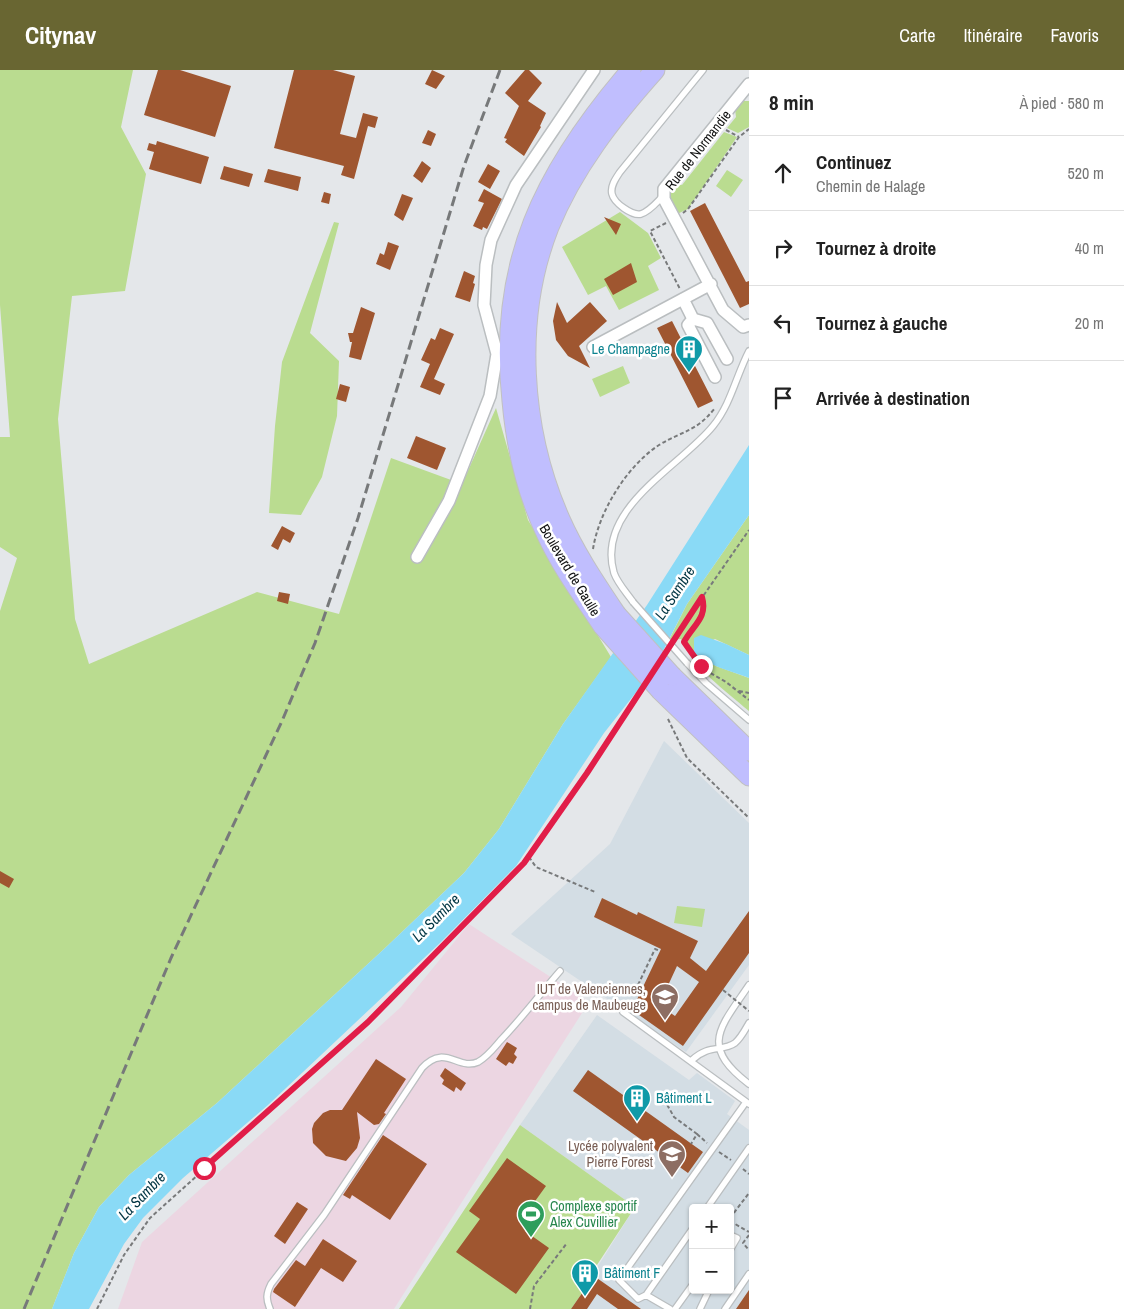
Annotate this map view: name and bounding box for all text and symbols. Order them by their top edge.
text: Citynav [25,19,96,51]
text: Carte [899,23,935,48]
text: Itinéraire [963,23,1023,48]
text: Favoris [1051,23,1099,48]
text: 8 min [769,88,814,117]
text: À pied · 580 m [1019,92,1104,114]
street label: Rue de Normandie [661,106,735,194]
text: Continuez [816,149,891,175]
icon: ahead [769,159,797,187]
text: 520 m [1068,162,1104,184]
text: Chemin de Halage [816,175,925,197]
icon: right [769,234,797,262]
text: Tournez à droite [816,235,936,261]
text: 40 m [1075,237,1104,259]
icon: left [769,309,797,337]
text: Tournez à gauche [816,310,947,336]
text: 20 m [1075,312,1104,334]
building icon: Le Champagne [674,334,704,373]
place label: Le Champagne [592,340,670,358]
icon: arrive [769,384,797,412]
text: Arrivée à destination [816,385,970,411]
street label: Boulevard de Gaulle [535,521,605,619]
water label: La Sambre [649,562,700,624]
route end [690,655,713,678]
water label: La Sambre [407,889,464,946]
place label: IUT de Valenciennes, campus de Maubeuge [532,980,646,1014]
school or university icon: IUT de Valenciennes, campus de Maubeuge [650,982,680,1021]
building icon: Bâtiment L [622,1083,652,1122]
place label: Bâtiment L [656,1089,712,1107]
place label: Lycée polyvalent Pierre Forest [568,1137,653,1171]
school or university icon: Lycée polyvalent Pierre Forest [657,1139,687,1178]
route start [193,1157,216,1180]
water label: La Sambre [113,1167,170,1225]
place label: Complexe sportif Alex Cuvillier [549,1197,638,1231]
sports icon: Complexe sportif Alex Cuvillier [516,1199,546,1238]
map controls [689,1204,734,1294]
button: + [689,1204,734,1249]
button: − [689,1249,734,1294]
building icon: Bâtiment F [570,1258,600,1297]
place label: Bâtiment F [604,1264,660,1282]

